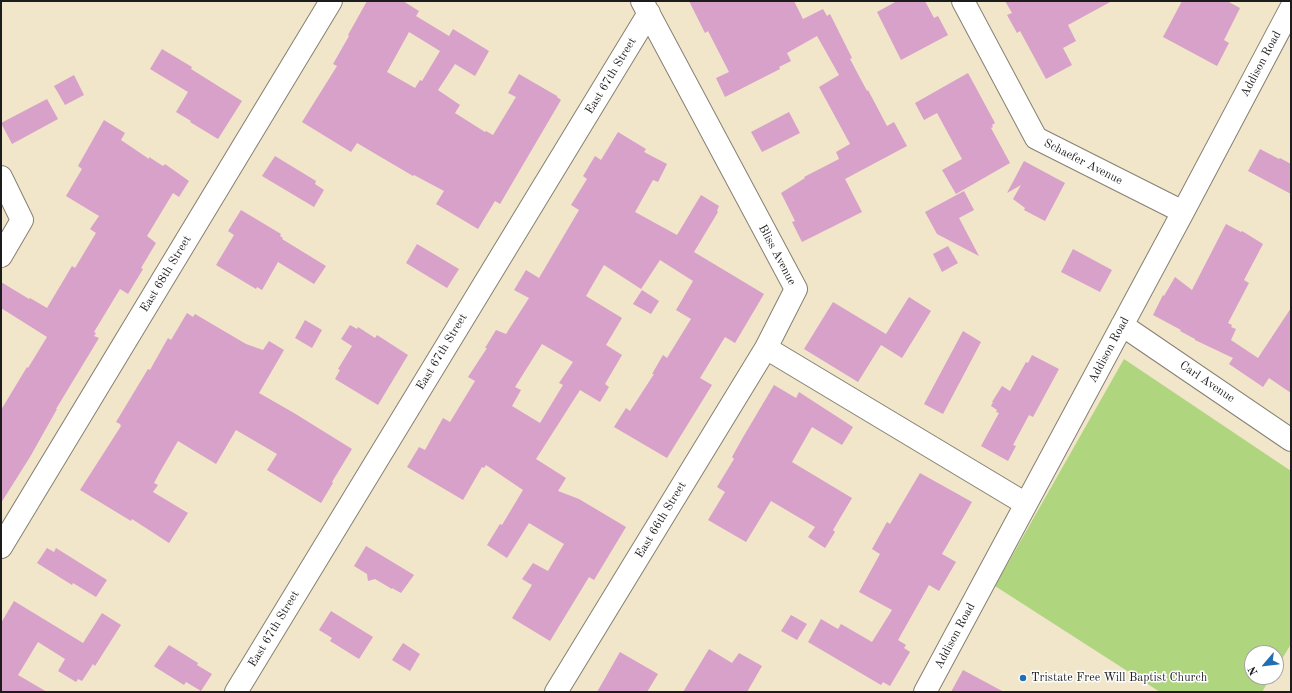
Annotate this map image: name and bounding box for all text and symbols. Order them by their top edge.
street label: Addison Road [1238,29,1284,99]
street label: East 67th Street [582,35,640,117]
street label: Schaefer Avenue [1041,136,1125,188]
street label: Bliss Avenue [755,222,799,288]
street label: East 68th Street [137,233,195,315]
street label: East 67th Street [413,311,471,393]
street label: Addison Road [1086,315,1132,385]
street label: Carl Avenue [1177,358,1237,406]
street label: East 66th Street [632,479,690,561]
street label: East 67th Street [245,588,303,670]
street label: Addison Road [932,601,978,671]
north arrow [1244,645,1284,685]
text: N [1247,664,1261,677]
place label: Tristate Free Will Baptist Church [1031,671,1207,685]
marker: Tristate Free Will Baptist Church [1018,673,1028,683]

